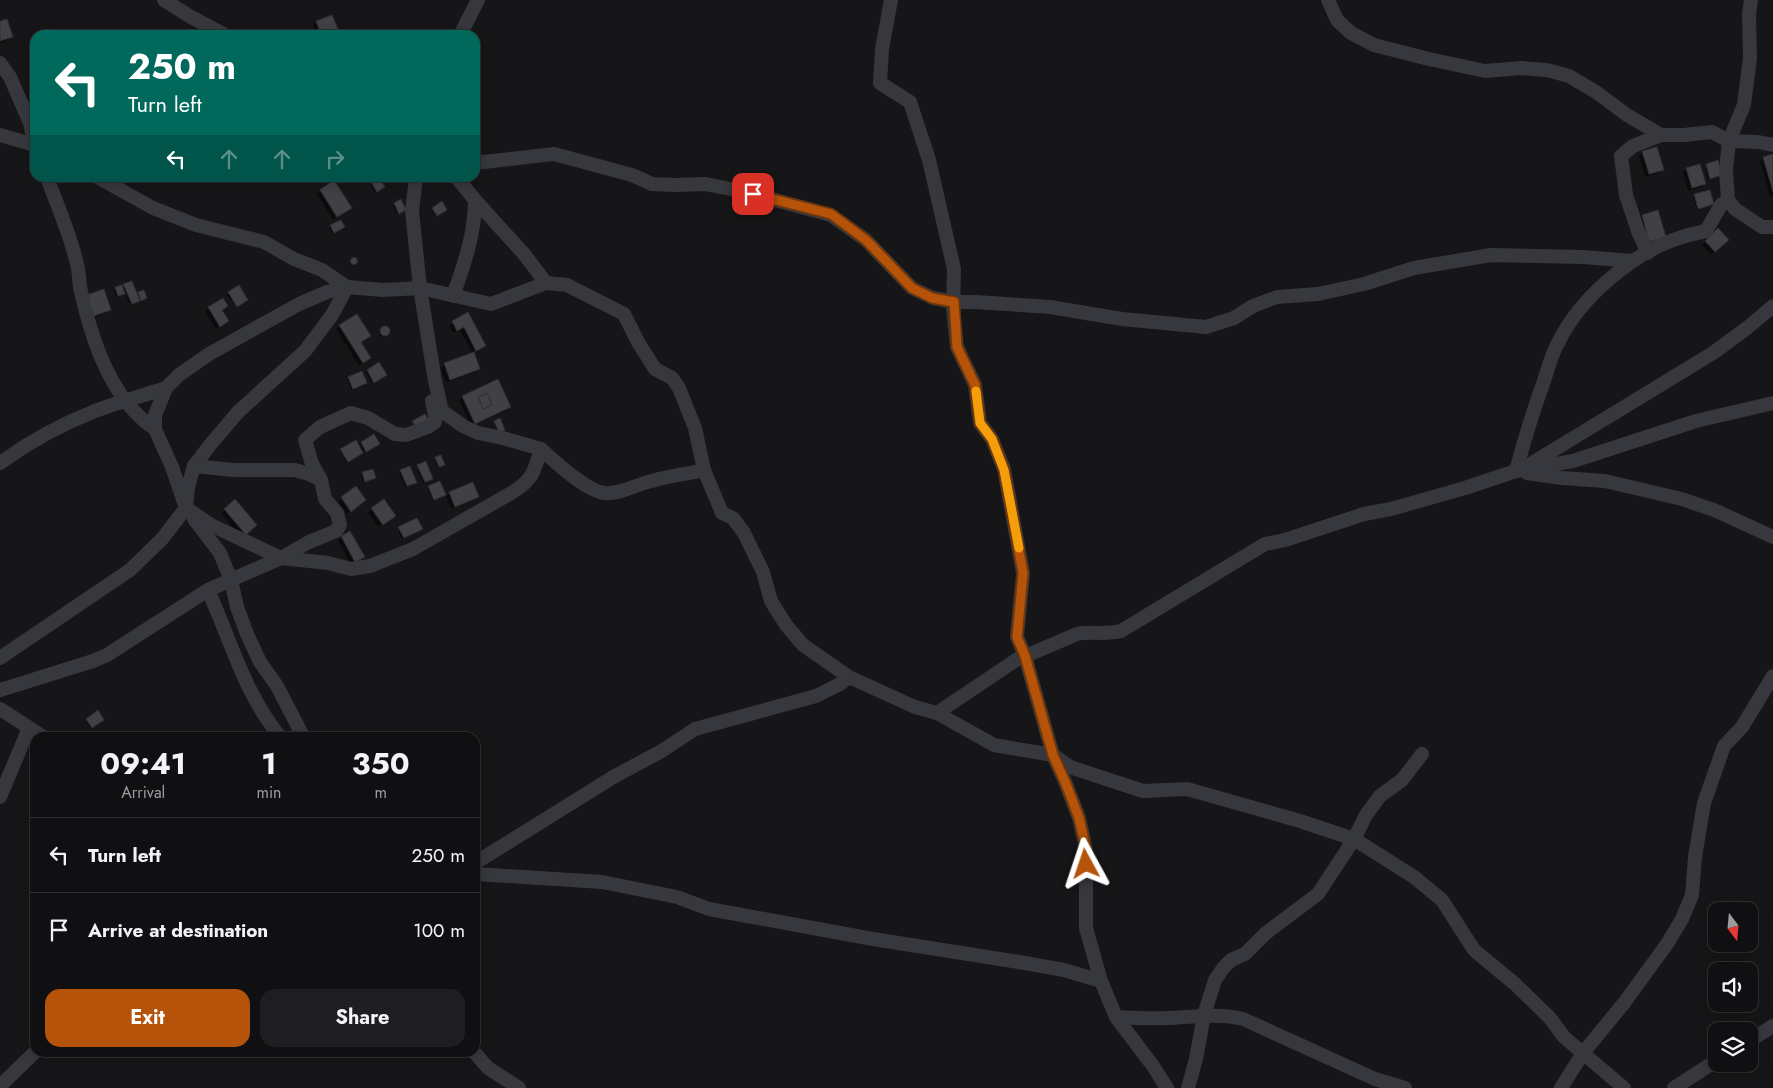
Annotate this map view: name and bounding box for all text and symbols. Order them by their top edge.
text: 250 m [128,42,236,92]
icon: left [45,50,110,115]
text: Turn left [128,88,202,120]
icon: left [162,145,190,173]
icon: ahead [215,145,243,173]
icon: ahead [268,145,296,173]
icon: right [321,145,349,173]
pin [732,173,774,215]
icon: arrive [739,180,767,208]
text: 09:41 [100,742,186,785]
text: 1 [261,742,277,785]
text: 350 [352,742,410,785]
text: Arrival [121,781,165,804]
text: min [256,781,281,804]
text: m [374,781,387,804]
position arrow [1059,837,1111,889]
icon: left [45,841,73,869]
text: Turn left [88,842,161,869]
text: 250 m [412,842,465,869]
north arrow [1708,902,1758,952]
map controls [1708,902,1758,1072]
icon: arrive [45,916,73,944]
text: Arrive at destination [88,917,268,944]
text: 100 m [413,917,465,944]
button: sound [1708,962,1758,1012]
button: Exit [45,989,250,1047]
button: Share [260,989,465,1047]
button: layers [1708,1022,1758,1072]

